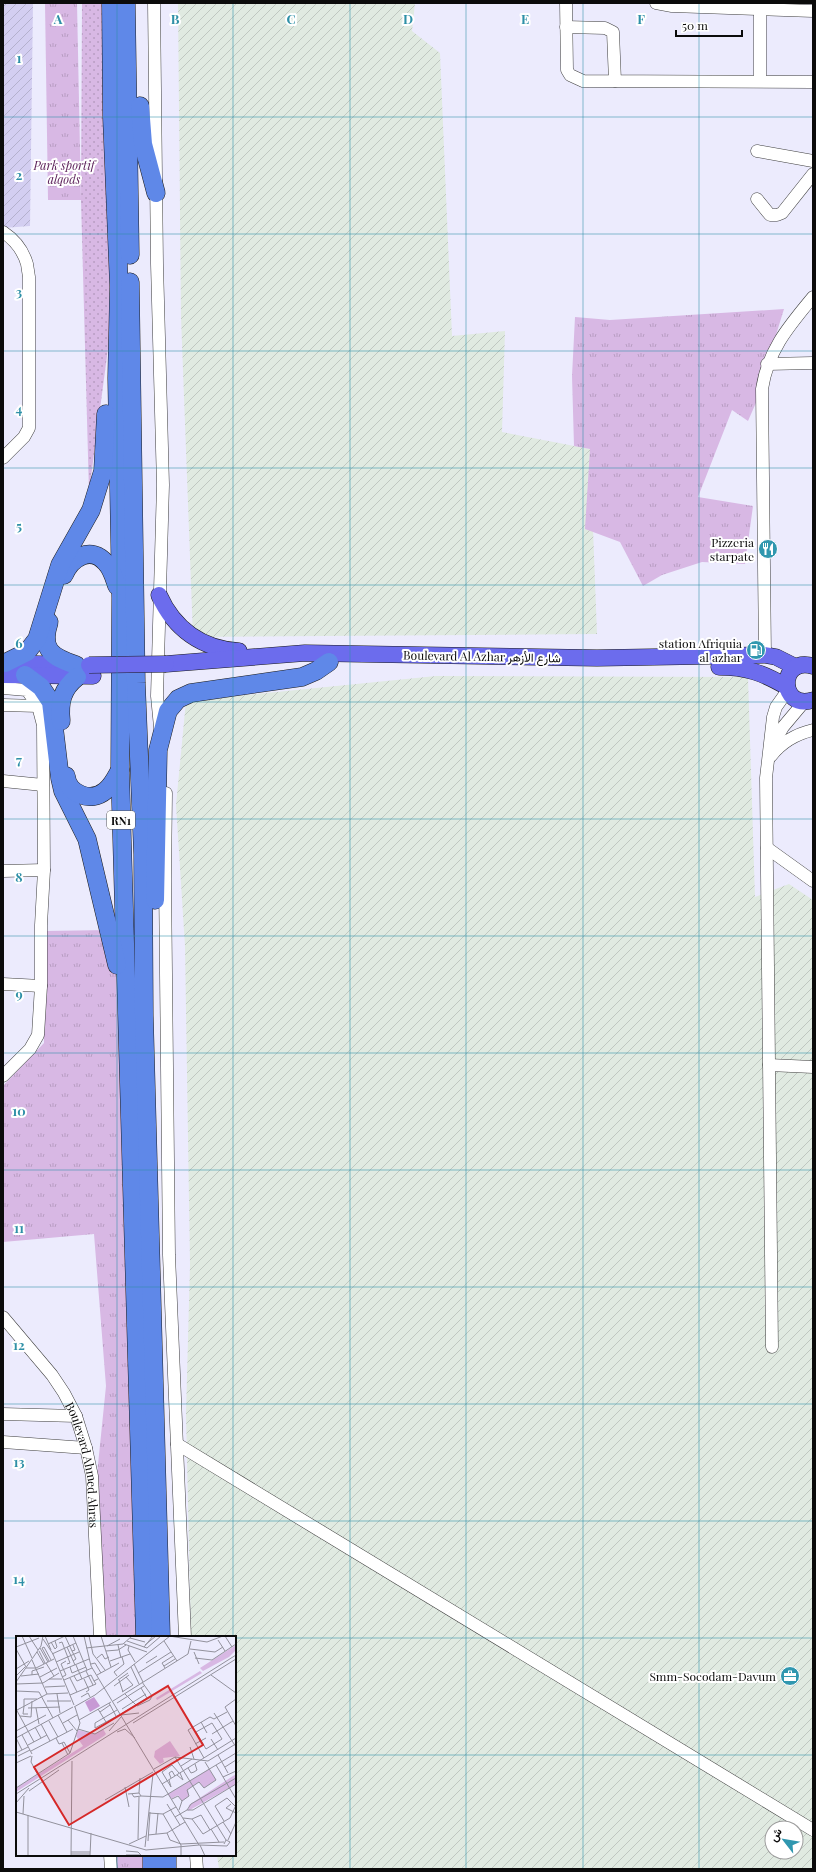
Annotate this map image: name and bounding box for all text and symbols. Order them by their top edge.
text: A [53,10,63,27]
text: B [171,10,180,27]
text: C [286,10,296,27]
text: D [403,10,413,27]
text: E [521,10,529,27]
text: F [637,10,645,27]
scale bar [676,12,742,38]
text: 50 m [682,17,708,33]
text: 1 [17,49,22,66]
park label: Park sportif alqods [32,157,97,187]
text: 2 [16,166,23,183]
text: 3 [16,283,22,300]
text: 4 [16,400,23,417]
text: 5 [16,517,22,534]
place label: Pizzeria starpate [710,534,754,564]
restaurant icon: Pizzeria starpate [757,538,779,560]
text: 6 [15,634,23,651]
place label: station Afriquia al azhar [659,635,743,665]
fuel station icon: station Afriquia al azhar [745,639,767,661]
street label: Boulevard Al Azhar شارع الأزهر [403,647,561,667]
text: 7 [16,751,22,768]
road number: RN1 [107,811,135,829]
text: 8 [15,868,23,885]
text: 9 [15,985,23,1002]
text: 10 [12,1102,26,1119]
text: 11 [14,1219,24,1236]
text: 12 [13,1336,25,1353]
street label: Boulevard Ahmed Ahras [62,1399,103,1528]
text: 13 [13,1453,25,1470]
text: 14 [13,1570,25,1587]
inset map [16,1636,236,1856]
office icon: Smm-Socodam-Davum [779,1665,801,1687]
place label: Smm-Socodam-Davum [649,1668,776,1684]
north arrow [764,1820,804,1860]
text: ش [765,1825,785,1844]

